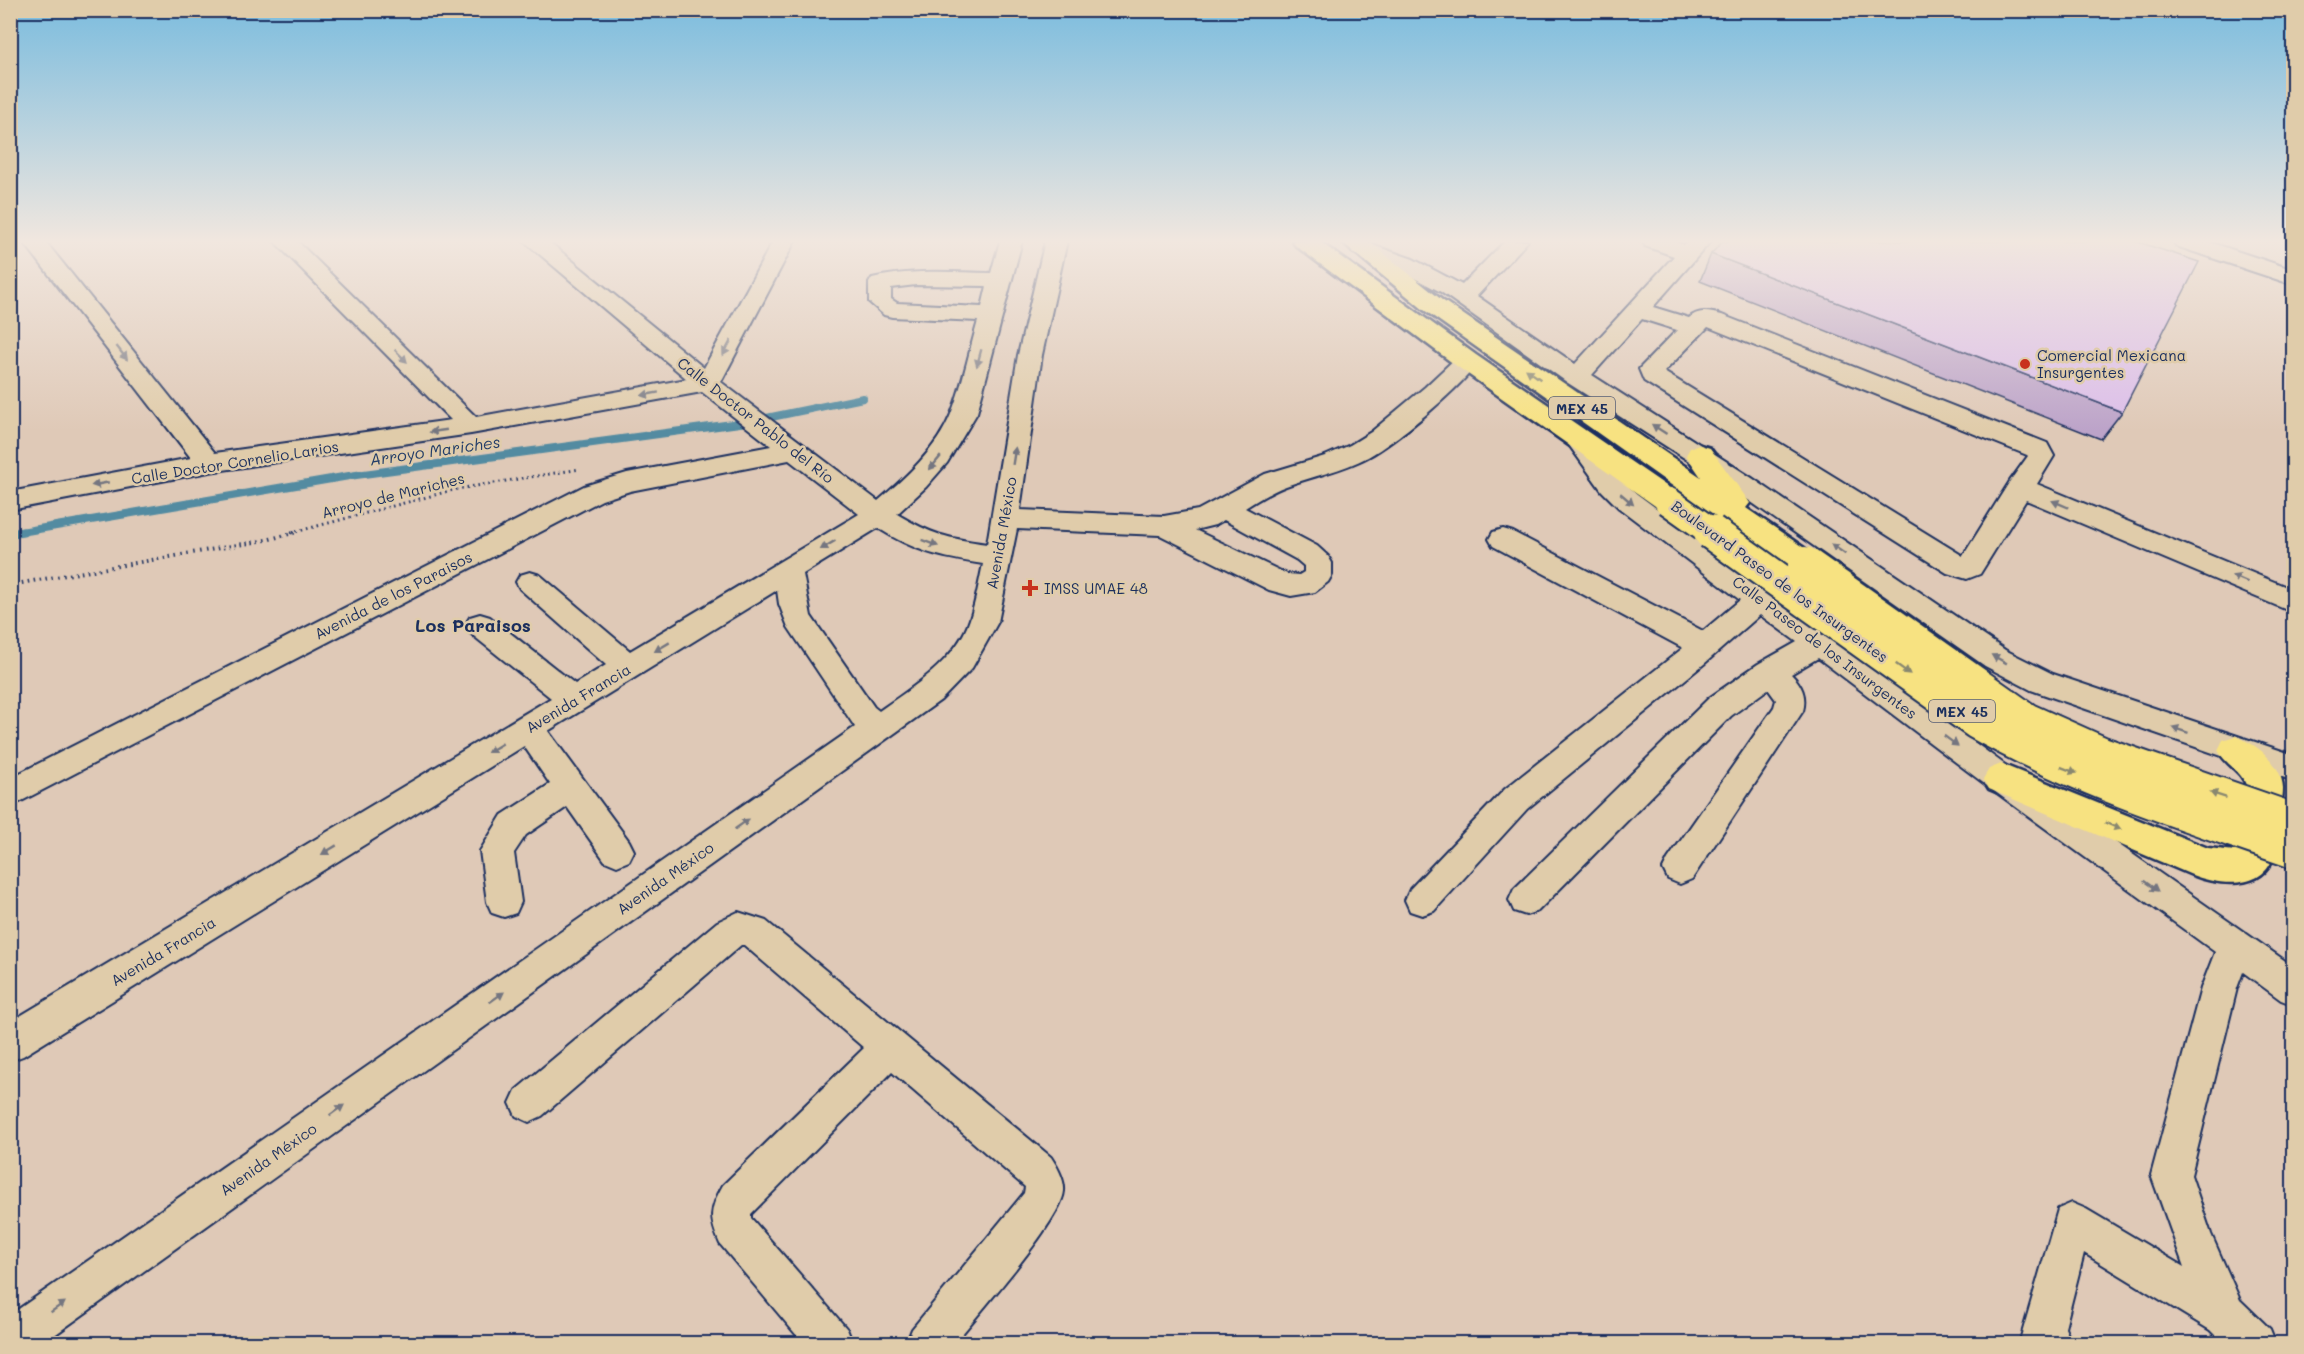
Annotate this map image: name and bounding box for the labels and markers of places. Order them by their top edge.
place label: Comercial Mexicana Insurgentes [2037,345,2186,382]
marker: Comercial Mexicana Insurgentes [2018,357,2032,371]
place label: IMSS UMAE 48 [1044,578,1148,598]
marker: IMSS UMAE 48 [1021,579,1039,597]

